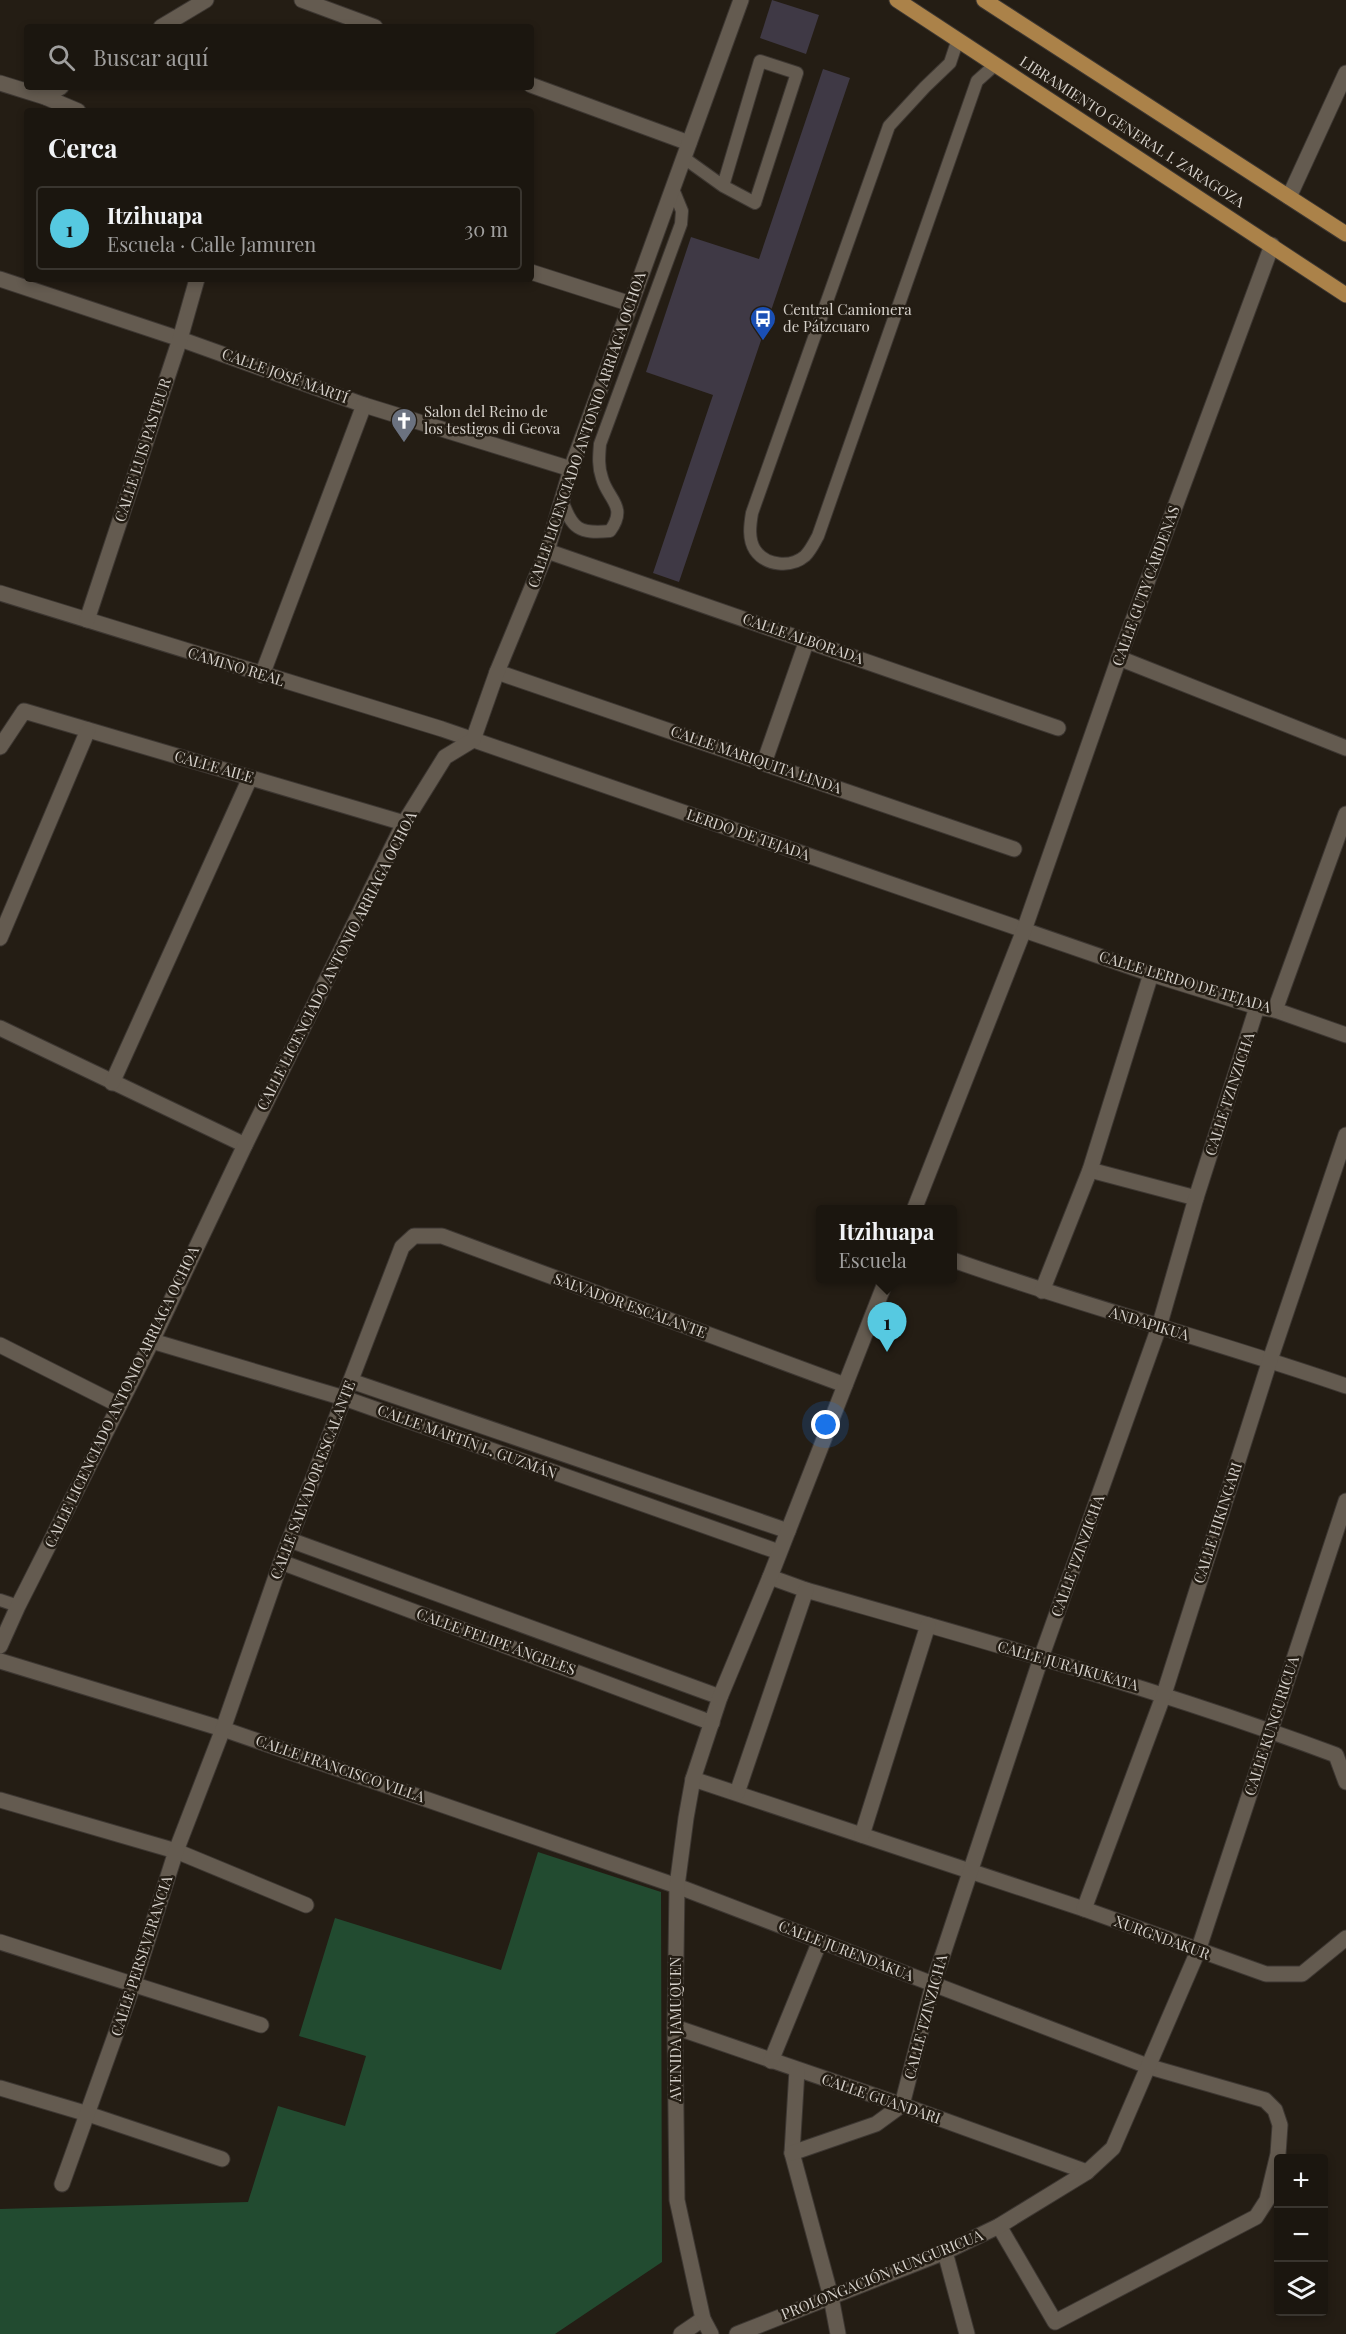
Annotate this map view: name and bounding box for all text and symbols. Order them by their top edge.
search box [24,24,534,90]
icon: search [45,41,78,74]
text: Buscar aquí [93,42,208,72]
street label: LIBRAMIENTO GENERAL I. ZARAGOZA [1016,51,1249,212]
text: Cerca [48,130,117,165]
text: Itzihuapa [107,200,203,230]
text: 1 [66,215,73,242]
text: 30 m [464,215,508,242]
text: Escuela · Calle Jamuren [107,230,316,257]
street label: CALLE LICENCIADO ANTONIO ARRIAGA OCHOA [522,268,650,590]
place label: Central Camionera de Pátzcuaro [783,299,912,336]
bus stop icon: Central Camionera de Pátzcuaro [748,304,778,342]
street label: CALLE JOSÉ MARTÍ [219,343,352,408]
street label: CALLE LUIS PASTEUR [109,375,175,524]
place label: Salon del Reino de los testigos di Geova [424,401,561,438]
church icon: Salon del Reino de los testigos di Geova [389,406,419,444]
street label: CALLE GUTY CÁRDENAS [1107,503,1183,669]
street label: CALLE ALBORADA [740,608,867,668]
street label: CAMINO REAL [186,642,287,690]
street label: CALLE MARIQUITA LINDA [668,720,845,798]
street label: CALLE AILE [172,745,256,787]
street label: LERDO DE TEJADA [684,804,813,865]
street label: CALLE LICENCIADO ANTONIO ARRIAGA OCHOA [252,807,421,1113]
street label: CALLE LERDO DE TEJADA [1097,945,1274,1017]
street label: CALLE TZINZICHA [1200,1029,1259,1158]
popup [816,1205,957,1283]
text: Itzihuapa [839,1216,934,1246]
street label: CALLE LICENCIADO ANTONIO ARRIAGA OCHOA [39,1242,203,1551]
text: Escuela [839,1246,907,1273]
street label: SALVADOR ESCALANTE [551,1268,710,1342]
street label: ANDAPIKUA [1106,1301,1192,1345]
pin: 1 [868,1302,906,1352]
street label: CALLE SALVADOR ESCALANTE [265,1377,359,1582]
street label: CALLE MARTÍN L. GUZMÁN [375,1399,560,1483]
your location [811,1410,840,1439]
street label: CALLE HIKINGARI [1188,1460,1246,1586]
street label: CALLE TZINZICHA [1046,1491,1109,1619]
street label: CALLE FELIPE ÁNGELES [414,1603,579,1679]
street label: CALLE JURAJKUKATA [995,1635,1142,1695]
street label: CALLE KUNGURICUA [1239,1653,1303,1798]
street label: CALLE FRANCISCO VILLA [253,1730,428,1807]
street label: CALLE PERSEVERANCIA [106,1872,177,2039]
street label: XURGNDAKUR [1112,1911,1213,1964]
street label: CALLE JURENDAKUA [776,1915,917,1985]
street label: CALLE TZINZICHA [899,1952,951,2081]
street label: AVENIDA JAMUQUEN [665,1956,685,2102]
street label: CALLE GUANDARI [819,2068,943,2128]
map controls [1274,2154,1328,2316]
button: + [1274,2154,1328,2208]
button: − [1274,2208,1328,2262]
street label: PROLONGACIÓN KUNGURICUA [778,2224,986,2324]
button: layers [1274,2262,1328,2316]

